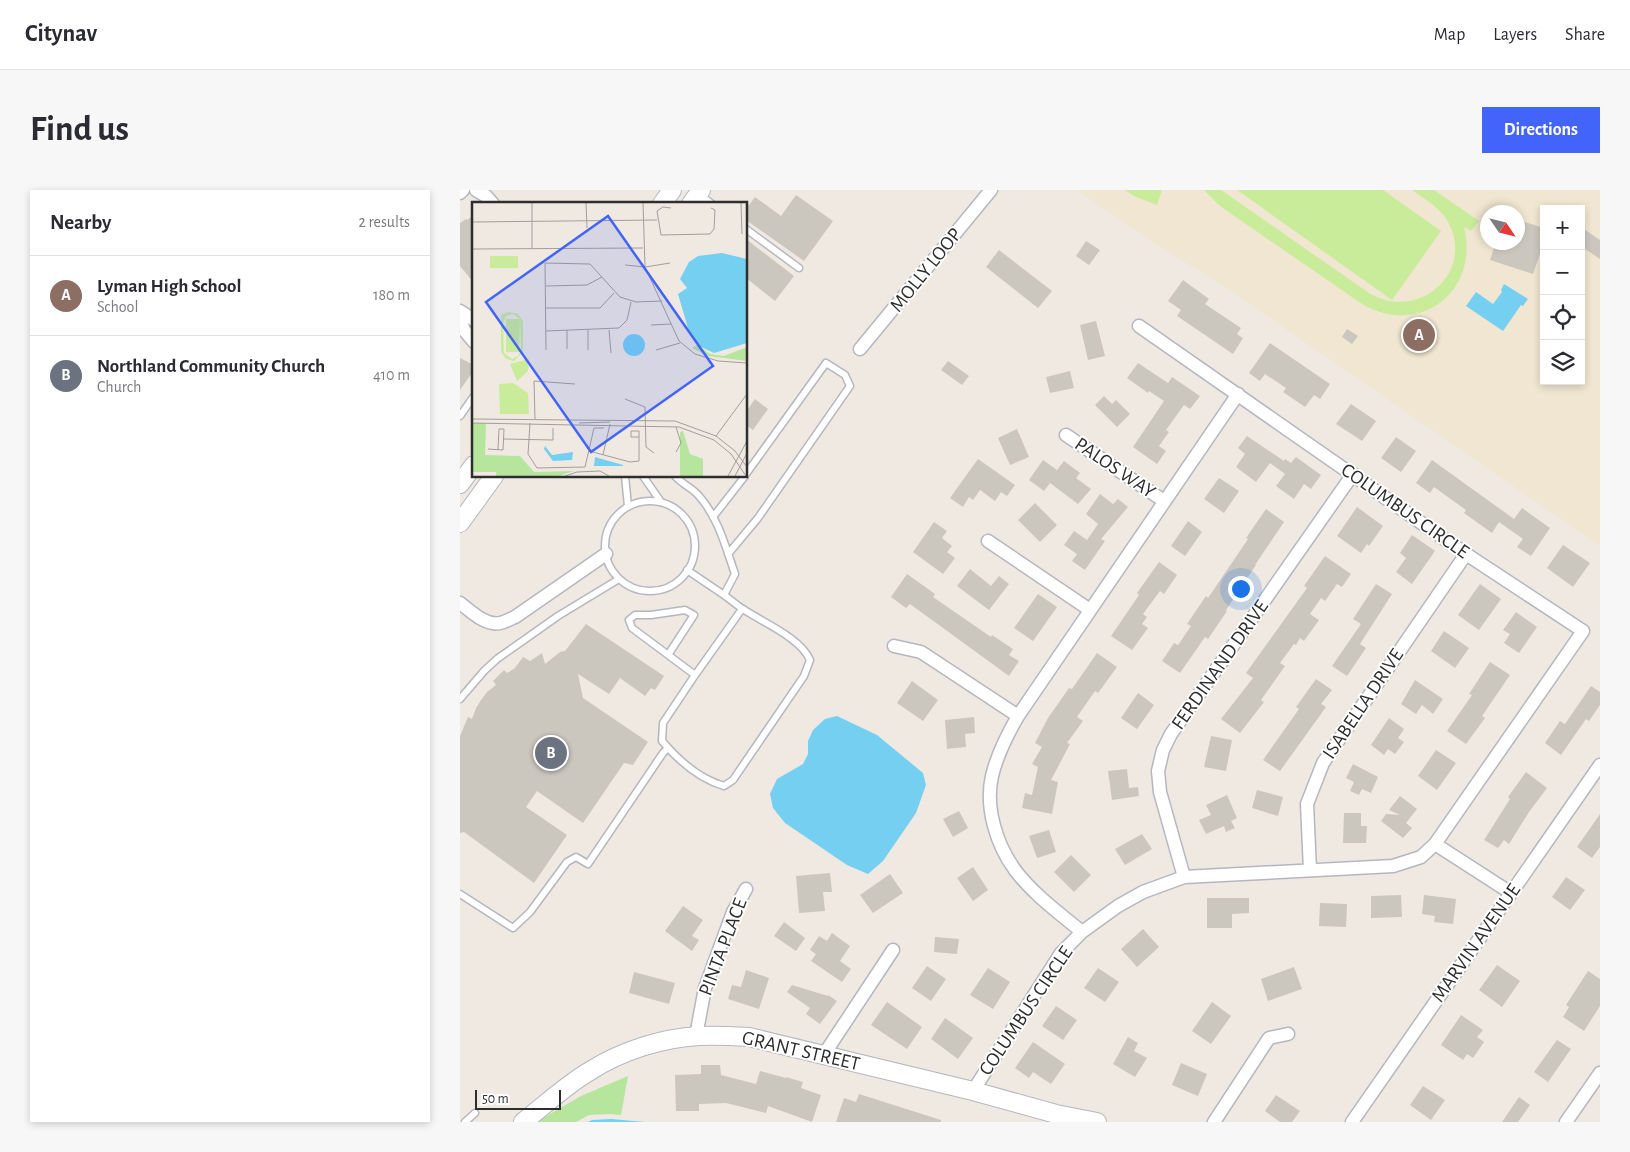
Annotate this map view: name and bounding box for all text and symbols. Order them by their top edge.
text: Citynav [25,22,97,46]
text: Map [1434,26,1465,44]
text: Layers [1493,26,1537,44]
text: Share [1565,26,1605,44]
button: Directions [1482,107,1600,153]
text: Find us [30,112,129,147]
inset map [472,202,748,478]
north arrow [1480,205,1525,250]
map controls [1540,205,1585,385]
button: + [1540,205,1585,250]
text: Nearby [50,212,111,233]
text: 2 results [358,214,410,230]
street label: MOLLY LOOP [886,224,966,316]
button: − [1540,250,1585,295]
text: Lyman High School [97,277,241,296]
text: A [61,287,71,303]
text: 180 m [373,287,410,303]
button: locate [1540,295,1585,340]
text: School [97,299,138,315]
pin: A [1403,316,1435,354]
button: layers [1540,340,1585,385]
text: Northland Community Church [97,357,325,376]
text: B [61,367,71,383]
text: 410 m [373,367,410,383]
text: Church [97,379,141,395]
street label: PALOS WAY [1071,434,1159,502]
street label: COLUMBUS CIRCLE [1338,460,1473,563]
your location [1228,576,1254,602]
street label: FERDINAND DRIVE [1168,596,1272,733]
street label: ISABELLA DRIVE [1319,645,1407,763]
pin: B [535,734,567,772]
street label: MARVIN AVENUE [1428,880,1524,1006]
street label: PINTA PLACE [695,895,751,999]
street label: COLUMBUS CIRCLE [976,943,1077,1079]
street label: GRANT STREET [740,1028,862,1074]
scale bar [475,1087,561,1110]
text: 50 m [482,1092,509,1106]

